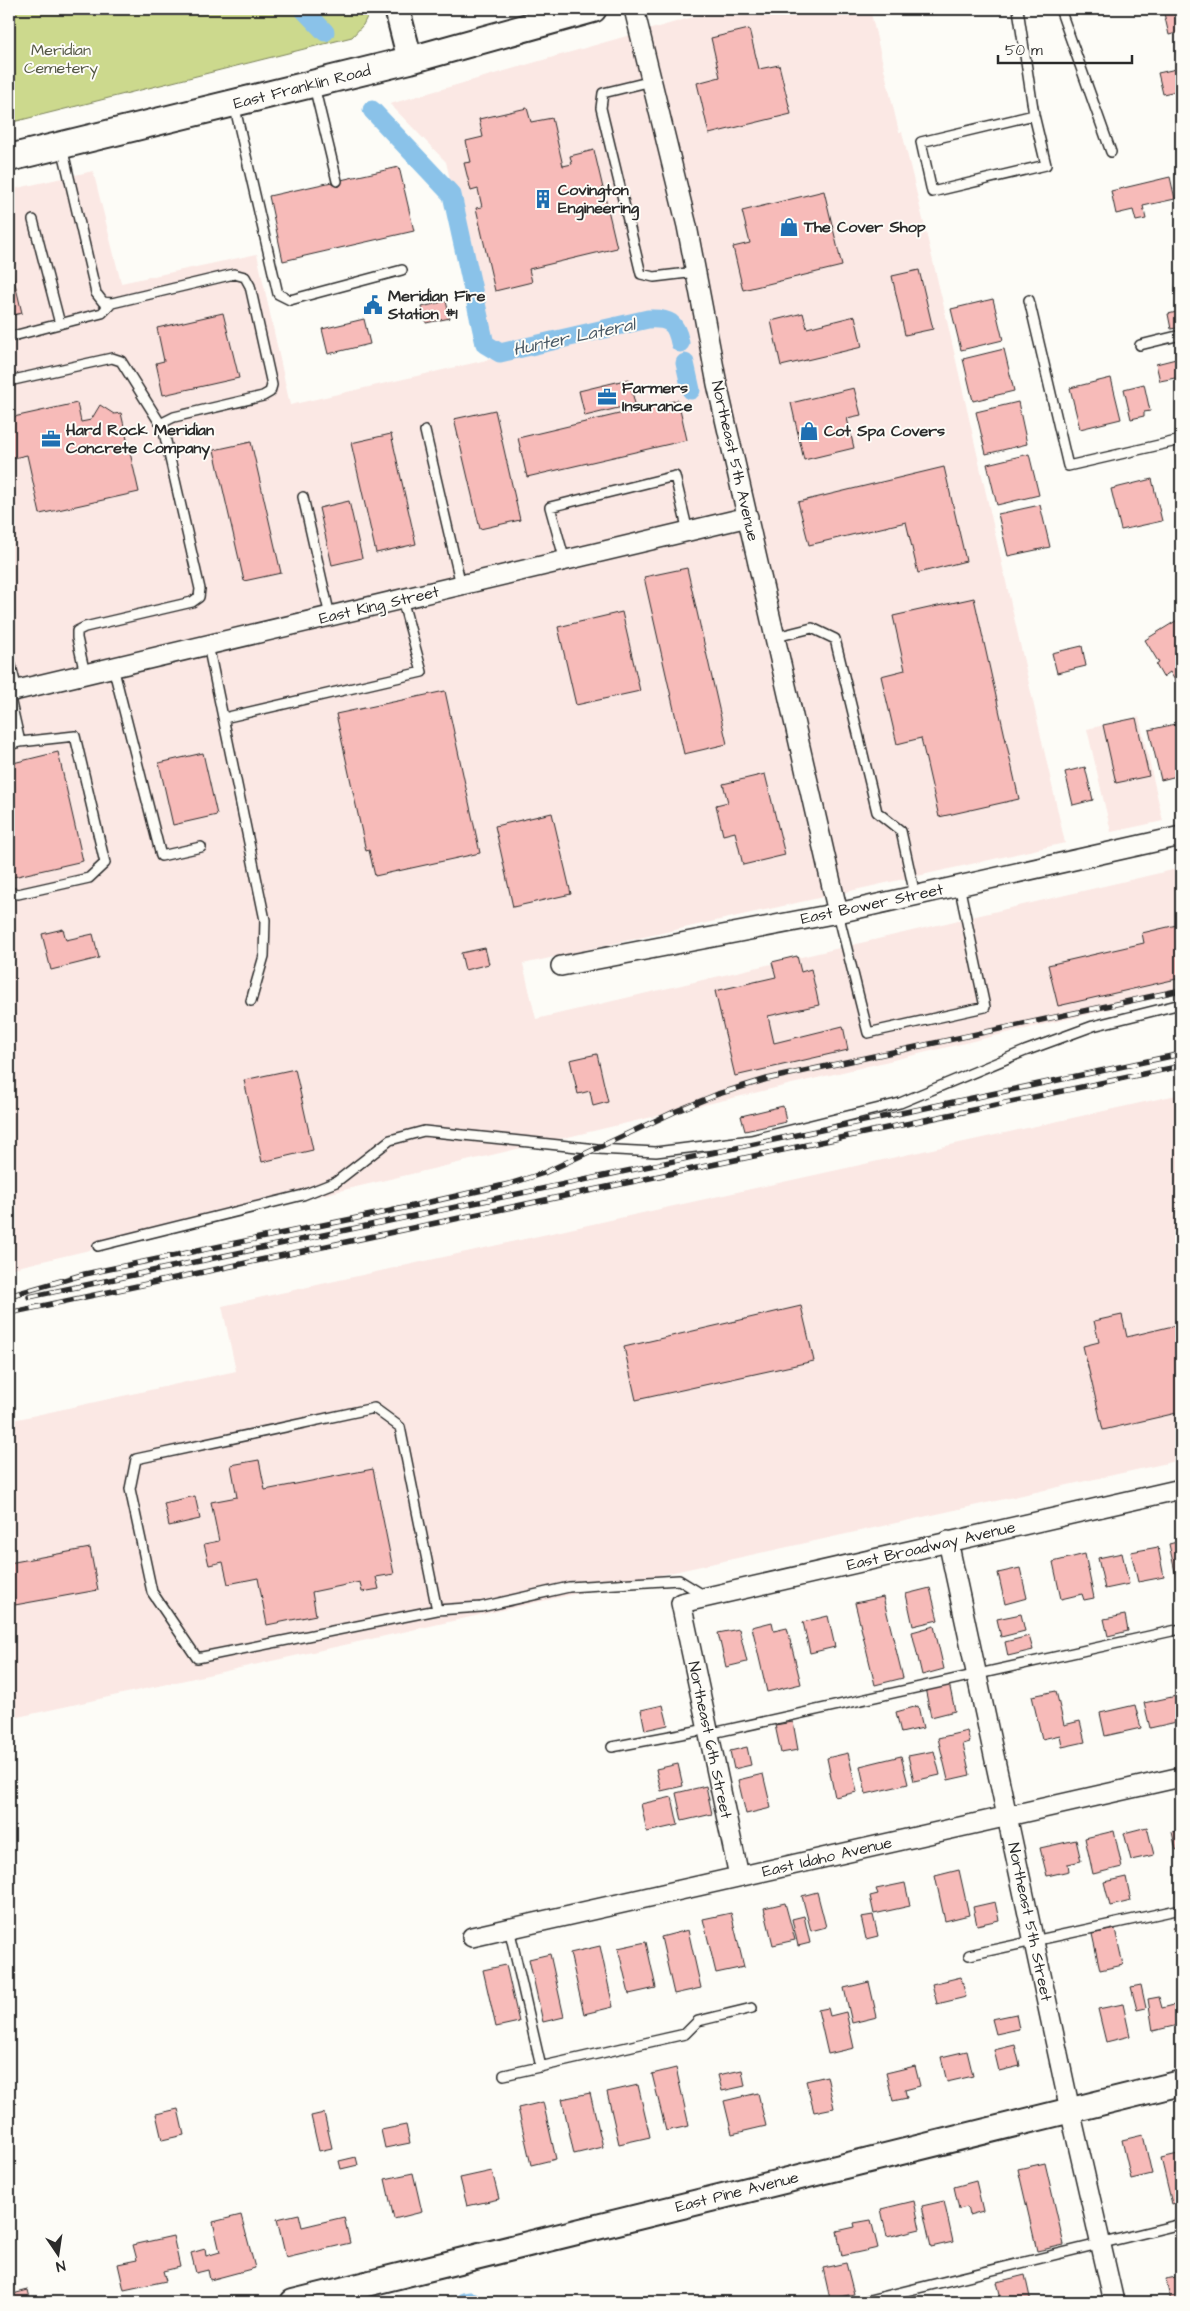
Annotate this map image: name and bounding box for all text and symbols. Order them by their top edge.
scale bar [998,32,1131,64]
park label: Meridian Cemetery [24,39,98,80]
text: 50 m [1005,40,1043,61]
street label: East Franklin Road [231,59,373,115]
place label: Covington Engineering [558,179,640,221]
building icon: Covington Engineering [532,188,554,210]
shop icon: The Cover Shop [778,216,800,238]
place label: The Cover Shop [803,216,926,238]
place label: Meridian Fire Station #1 [387,285,486,325]
public building icon: Meridian Fire Station #1 [362,294,384,316]
water label: Hunter Lateral [511,311,639,362]
place label: Farmers Insurance [622,377,693,417]
street label: Northeast 5th Avenue [706,379,764,544]
office icon: Farmers Insurance [596,386,618,408]
place label: Hard Rock Meridian Concrete Company [66,419,214,460]
shop icon: Cot Spa Covers [798,420,820,442]
place label: Cot Spa Covers [824,420,945,442]
office icon: Hard Rock Meridian Concrete Company [40,428,62,450]
street label: East King Street [317,580,442,630]
street label: East Bower Street [799,878,946,930]
street label: East Broadway Avenue [845,1516,1018,1577]
street label: Northeast 6th Street [683,1659,738,1821]
street label: East Idaho Avenue [760,1831,894,1883]
street label: Northeast 5th Street [1002,1841,1058,2004]
street label: East Pine Avenue [673,2166,801,2218]
north arrow [32,2228,82,2278]
text: N [54,2255,67,2276]

